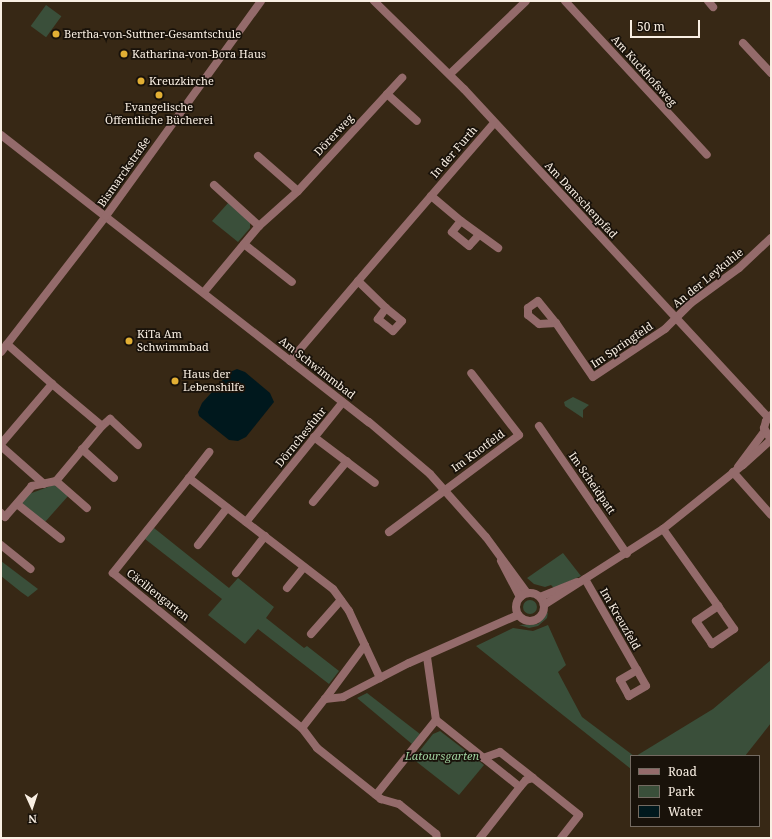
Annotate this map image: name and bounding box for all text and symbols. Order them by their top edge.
scale bar [632,12,702,38]
text: 50 m [637,18,665,35]
place label: Bertha-von-Suttner-Gesamtschule [64,27,241,41]
marker: Bertha-von-Suttner-Gesamtschule [51,29,61,39]
street label: Am Kuckhofsweg [609,33,679,109]
place label: Katharina-von-Bora Haus [132,47,266,61]
marker: Katharina-von-Bora Haus [119,49,129,59]
place label: Kreuzkirche [149,74,214,88]
marker: Kreuzkirche [136,76,146,86]
marker: Evangelische Öffentliche Bücherei [154,90,164,100]
place label: Evangelische Öffentliche Bücherei [105,101,213,127]
street label: Dörerweg [311,112,357,158]
street label: In der Furth [428,123,480,181]
street label: Bismarckstraße [95,135,153,209]
street label: Am Damschenpfad [542,159,620,241]
street label: An der Leykuhle [670,245,746,311]
street label: Im Springfeld [589,319,655,371]
place label: KiTa Am Schwimmbad [137,328,209,354]
street label: Am Schwimmbad [276,334,358,402]
marker: KiTa Am Schwimmbad [124,336,134,346]
place label: Haus der Lebenshilfe [183,368,244,394]
marker: Haus der Lebenshilfe [170,376,180,386]
street label: Dörnchesfuhr [273,404,329,470]
street label: Im Knotfeld [449,427,507,475]
street label: Im Scheidpatt [566,450,618,516]
street label: Cäciliengarten [124,566,192,624]
street label: Im Kreuzfeld [597,586,643,652]
park label: Latoursgarten [405,749,479,763]
legend [630,755,760,827]
text: Road [668,763,697,780]
text: Park [668,783,695,800]
north arrow [12,787,52,827]
text: Water [668,803,703,820]
text: N [28,812,37,827]

